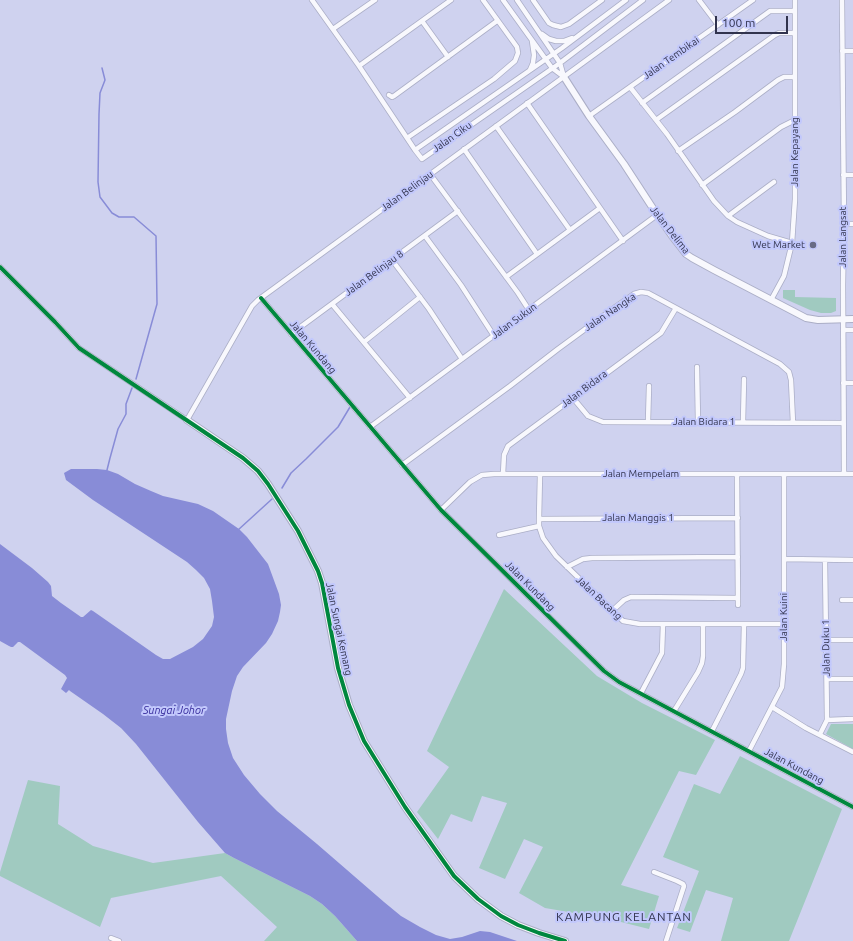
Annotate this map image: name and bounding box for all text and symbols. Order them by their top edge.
scale bar [717,8,790,34]
text: 100 m [722,16,755,29]
street label: Jalan Tembikai [641,34,701,82]
street label: Jalan Kepayang [789,117,801,187]
street label: Jalan Ciku [430,119,474,155]
street label: Jalan Belinjau [378,168,436,214]
street label: Jalan Delima [648,204,692,256]
street label: Jalan Langsat [837,207,849,267]
place label: Wet Market [752,239,805,251]
marker: Wet Market [808,240,818,250]
street label: Jalan Belinjau 8 [342,248,406,298]
street label: Jalan Nangka [582,290,638,334]
street label: Jalan Sukun [489,300,539,342]
street label: Jalan Kundang [287,318,339,376]
street label: Jalan Bidara [559,368,609,410]
street label: Jalan Bidara 1 [673,416,735,428]
street label: Jalan Mempelam [603,468,679,480]
street label: Jalan Manggis 1 [602,512,674,524]
street label: Jalan Kundang [503,559,557,613]
street label: Jalan Bacang [573,574,625,622]
street label: Jalan Sungai Kemang [323,581,355,677]
street label: Jalan Kuini [778,593,790,641]
street label: Jalan Duku 1 [820,619,832,677]
water label: Sungai Johor [143,703,205,717]
street label: Jalan Kundang [762,745,826,787]
district label: KAMPUNG KELANTAN [556,910,692,924]

